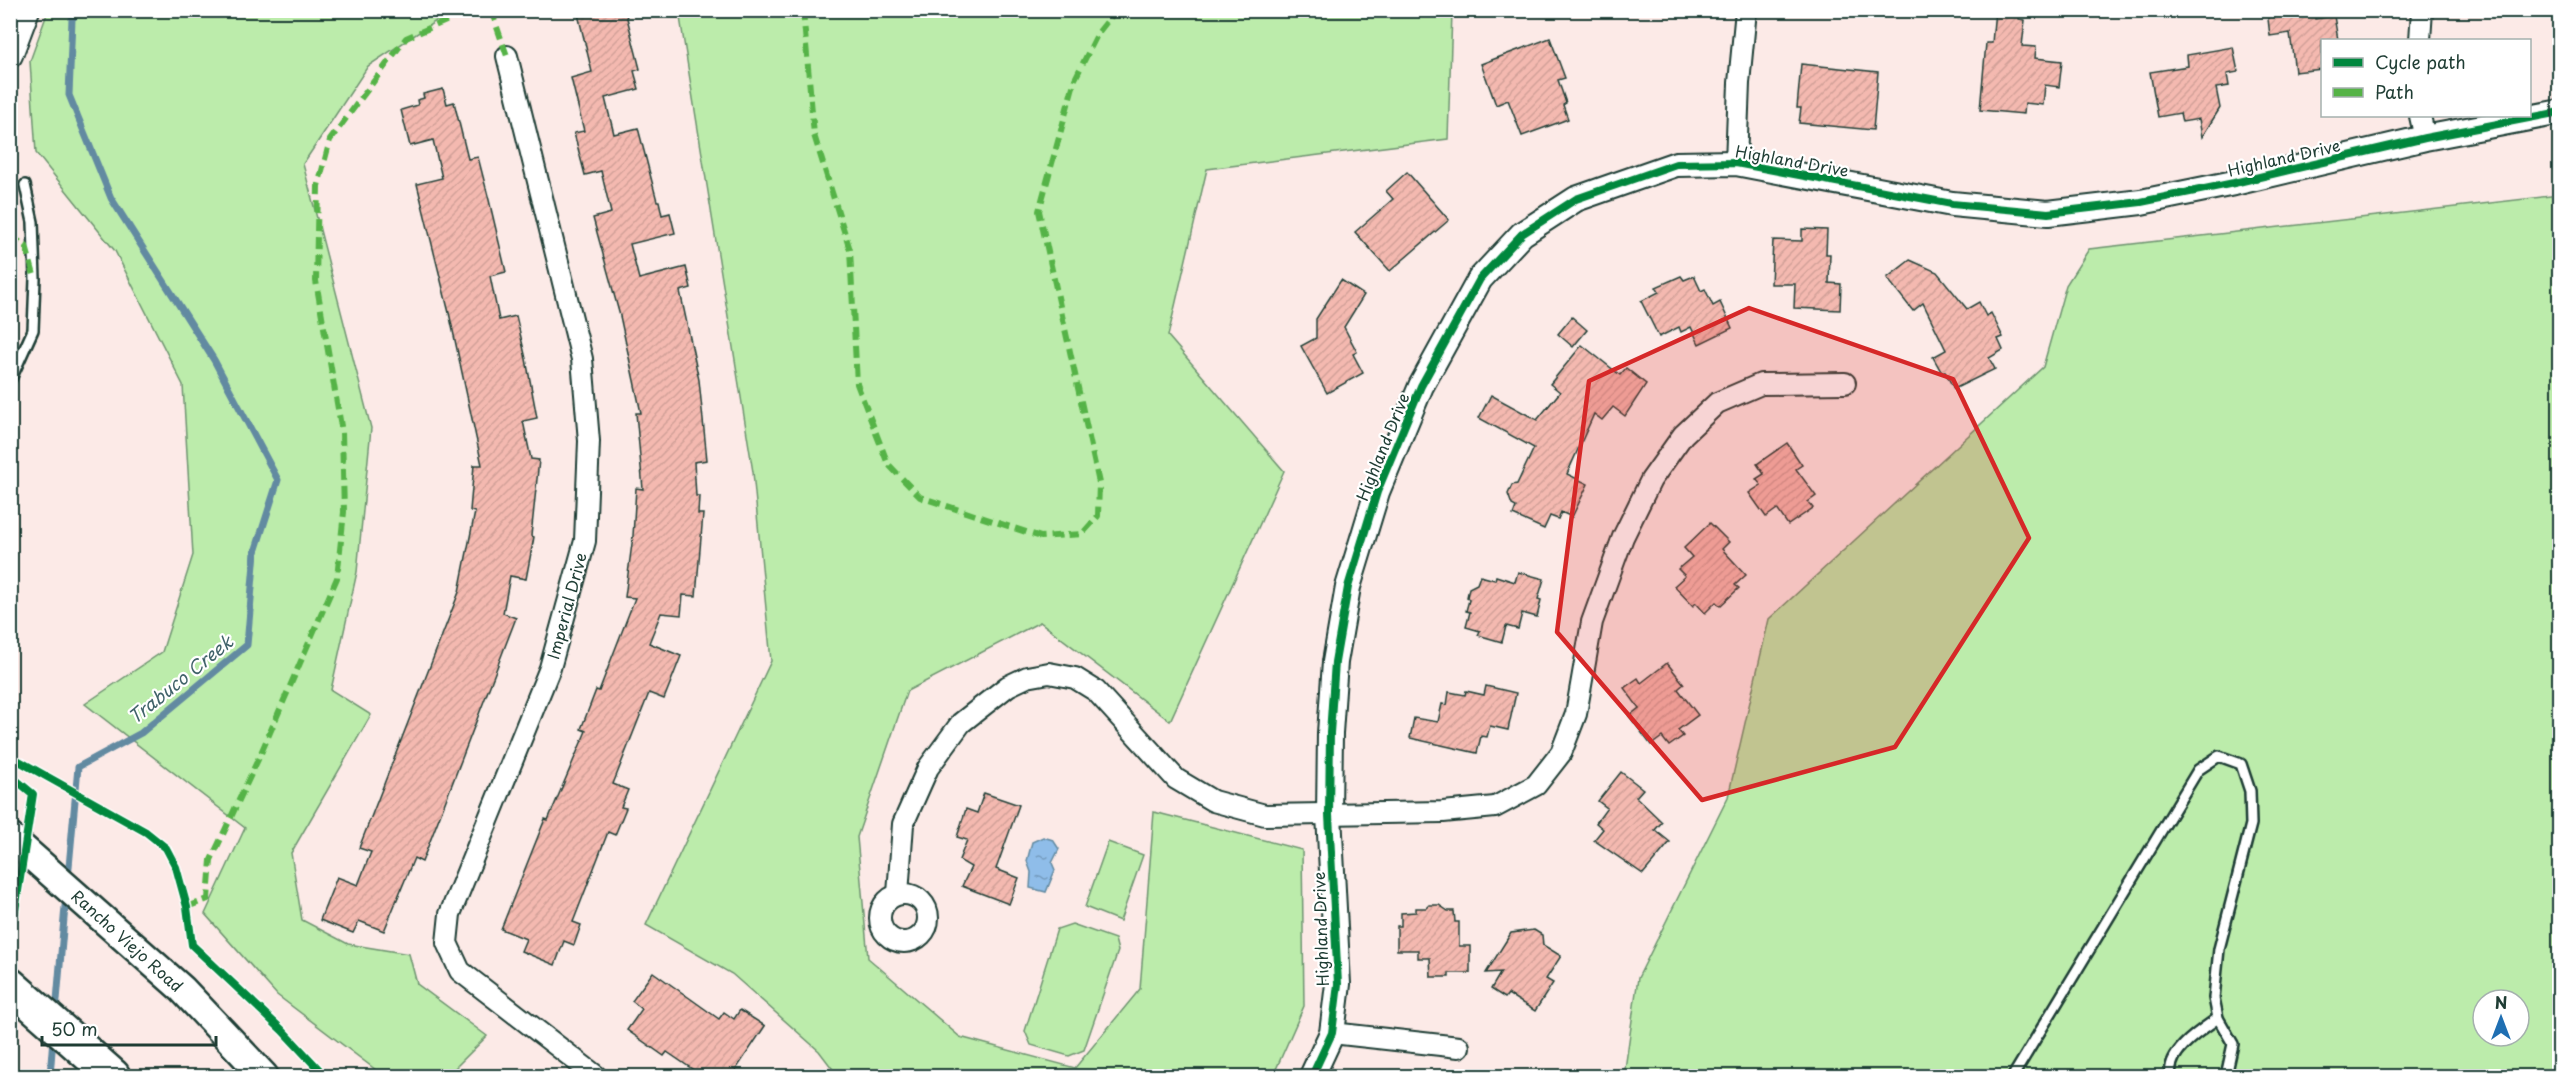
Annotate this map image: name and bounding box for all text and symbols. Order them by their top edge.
legend [2321,39,2531,117]
text: Cycle path [2375,48,2466,75]
text: Path [2375,78,2414,105]
street label: Highland Drive [2225,132,2342,182]
street label: Highland Drive [1734,138,1851,182]
street label: Highland Drive [1349,389,1415,504]
street label: Imperial Drive [540,550,592,662]
water label: Trabuco Creek [122,627,239,730]
street label: Highland Drive [1306,871,1334,987]
street label: Rancho Viejo Road [67,884,189,997]
north arrow [2471,988,2531,1048]
text: N [2495,990,2507,1014]
scale bar [42,1009,216,1047]
text: 50 m [51,1015,98,1042]

